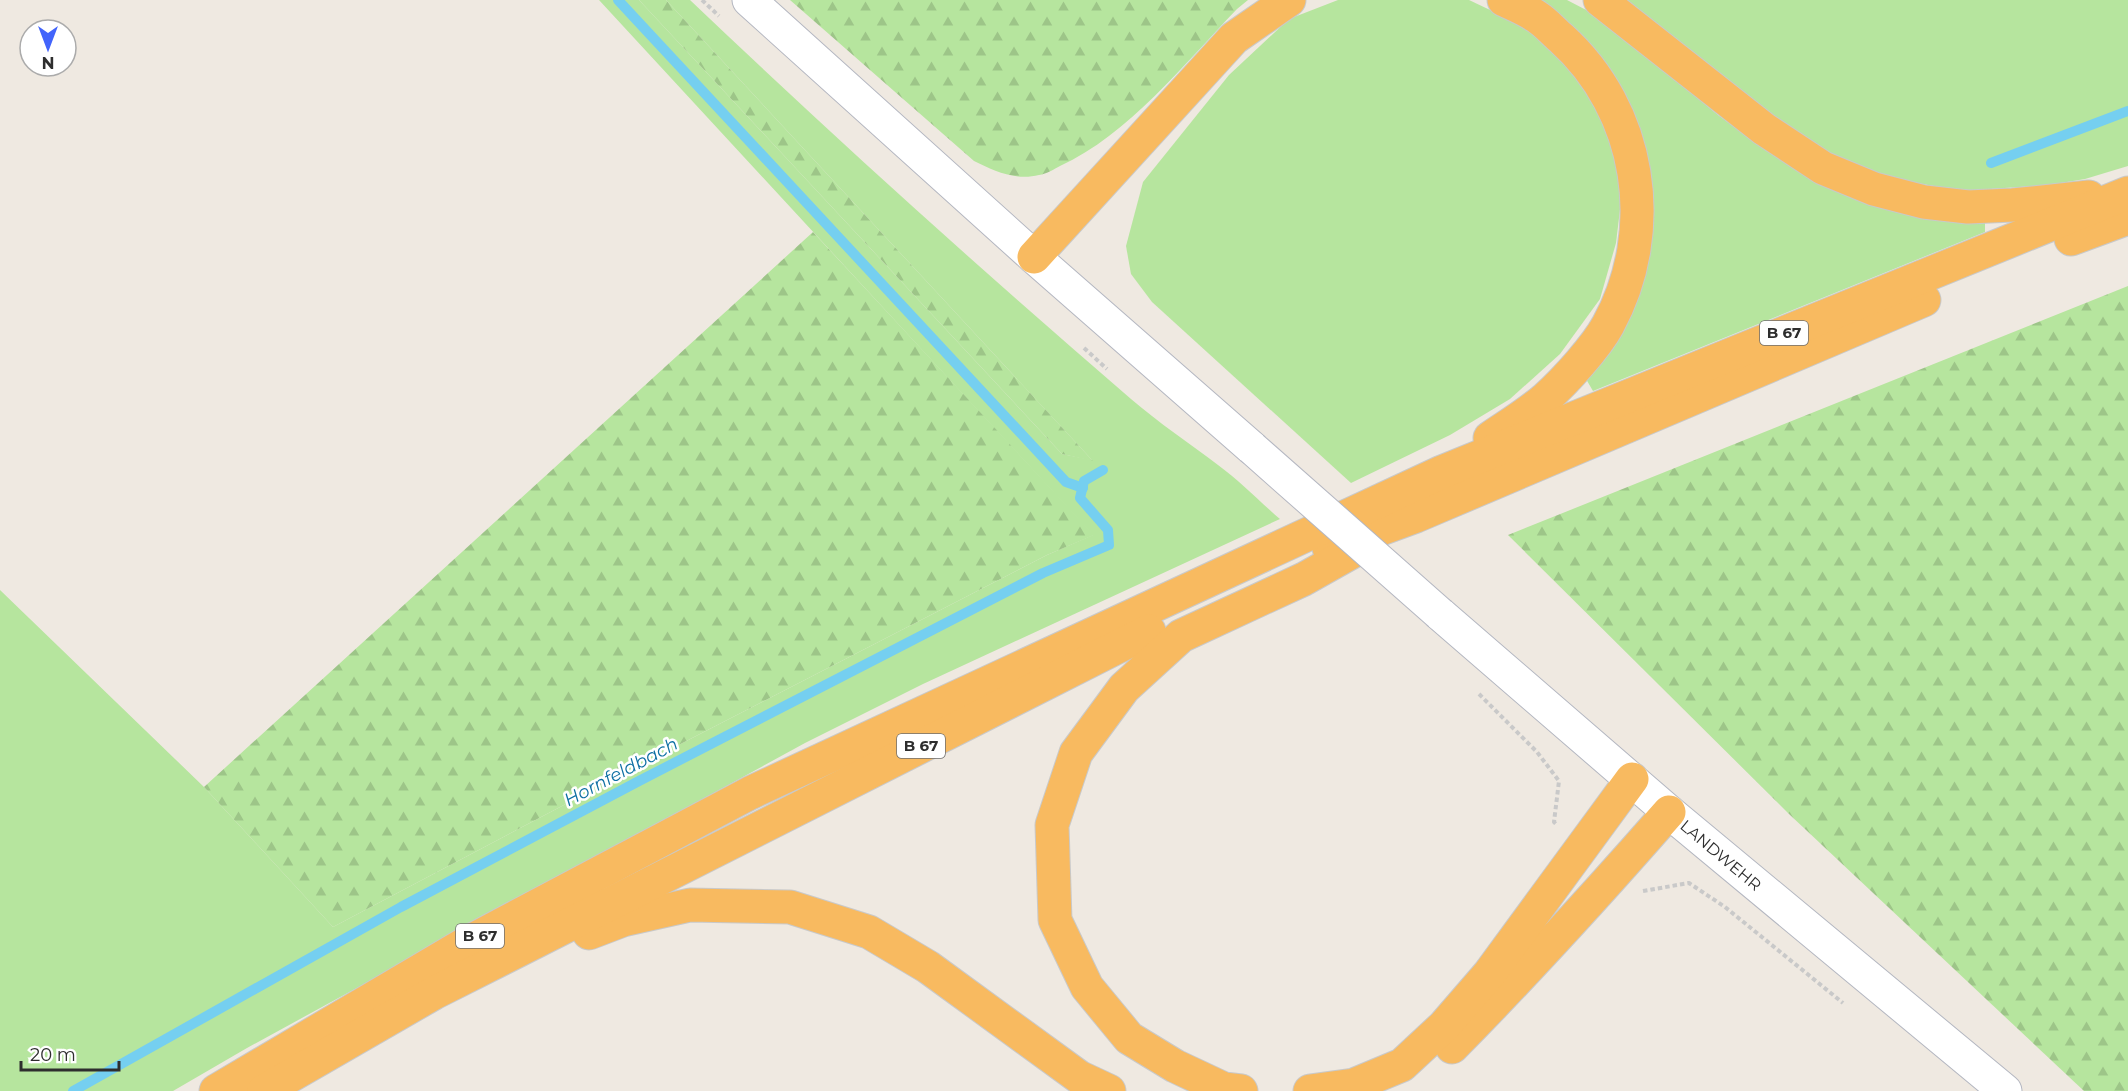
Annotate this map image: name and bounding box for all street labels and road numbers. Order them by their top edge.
road number: B 67 [1760,321,1808,345]
road number: B 67 [897,734,945,758]
street label: LANDWEHR [1676,816,1765,895]
road number: B 67 [456,924,504,948]

